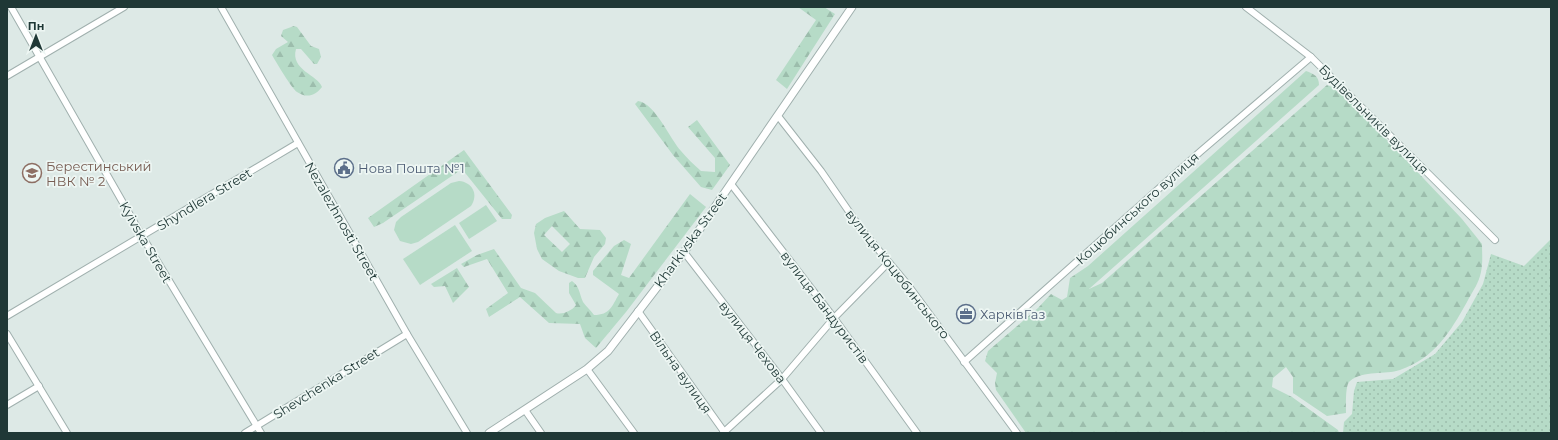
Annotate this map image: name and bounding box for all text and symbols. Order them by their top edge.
north arrow [16,16,56,56]
text: Пн [28,19,44,33]
street label: Будівельників вулиця [1316,61,1432,177]
street label: Коцюбинського вулиця [1072,149,1202,267]
public building icon: Нова Пошта №1 [333,157,355,179]
place label: Берестинський НВК № 2 [46,158,152,189]
street label: Nezalezhnosti Street [302,159,382,283]
place label: Нова Пошта №1 [358,160,465,176]
school or university icon: Берестинський НВК № 2 [21,162,43,184]
street label: Shyndlera Street [154,164,254,234]
street label: Kharkivska Street [650,189,730,291]
street label: Kyivska Street [116,199,176,285]
street label: вулиця Коцюбинського [842,206,954,342]
street label: вулиця Бандуристів [778,248,872,366]
street label: вулиця Чехова [716,298,790,386]
office icon: ХарківГаз [955,303,977,325]
place label: ХарківГаз [980,306,1045,322]
street label: Вільна вулиця [647,328,715,416]
street label: Shevchenka Street [270,344,382,422]

